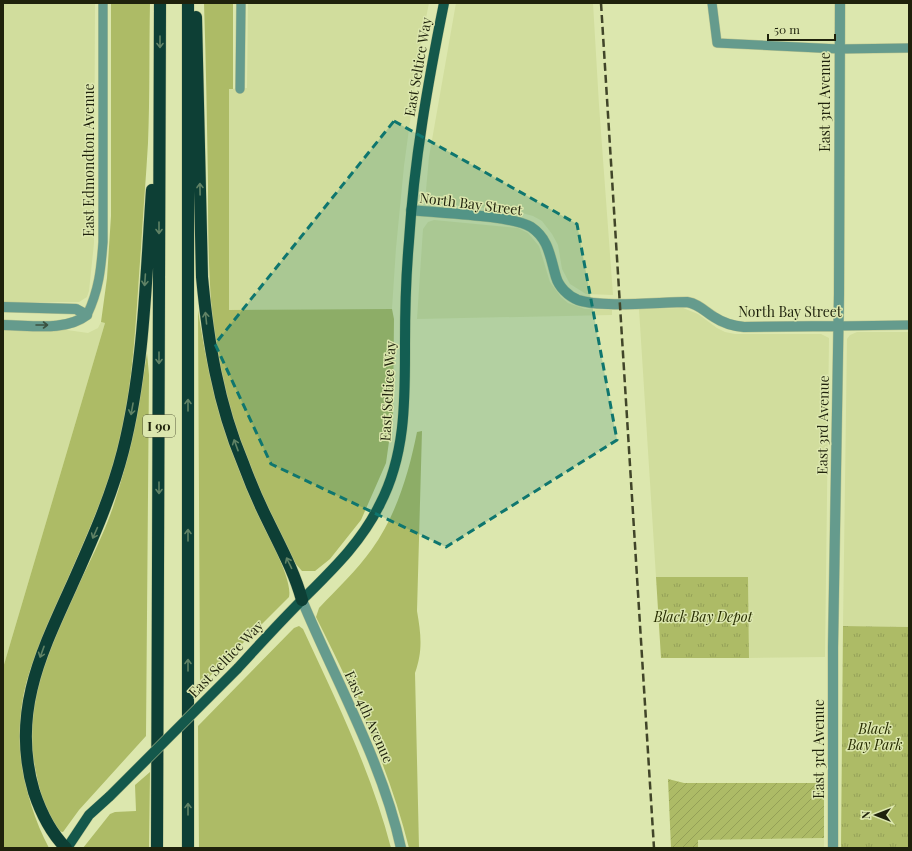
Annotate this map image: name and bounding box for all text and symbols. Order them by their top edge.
street label: East Seltice Way [399,16,436,118]
scale bar [768,16,835,42]
text: 50 m [774,21,800,37]
one-way arrow [156,35,164,48]
street label: East 3rd Avenue [815,52,834,152]
street label: East Edmondton Avenue [79,83,98,237]
one-way arrow [196,183,204,196]
street label: North Bay Street [418,188,525,219]
one-way arrow [155,221,163,234]
one-way arrow [142,273,149,286]
street label: North Bay Street [738,302,843,321]
one-way arrow [202,312,210,325]
one-way arrow [35,321,48,329]
street label: East Seltice Way [375,340,400,442]
one-way arrow [155,351,163,364]
street label: East 3rd Avenue [812,375,833,475]
one-way arrow [184,399,192,412]
one-way arrow [128,402,136,415]
road number: I 90 [143,415,175,437]
one-way arrow [231,439,239,451]
one-way arrow [155,481,163,494]
one-way arrow [91,527,98,539]
one-way arrow [184,529,192,542]
one-way arrow [285,557,292,569]
park label: Black Bay Depot [653,607,754,626]
street label: East Seltice Way [184,616,267,701]
one-way arrow [38,646,46,658]
one-way arrow [184,659,192,672]
street label: East 4th Avenue [341,668,398,766]
street label: East 3rd Avenue [809,699,828,799]
park label: Black Bay Park [846,719,903,754]
north arrow [856,795,896,835]
one-way arrow [184,803,192,816]
text: N [858,811,873,819]

